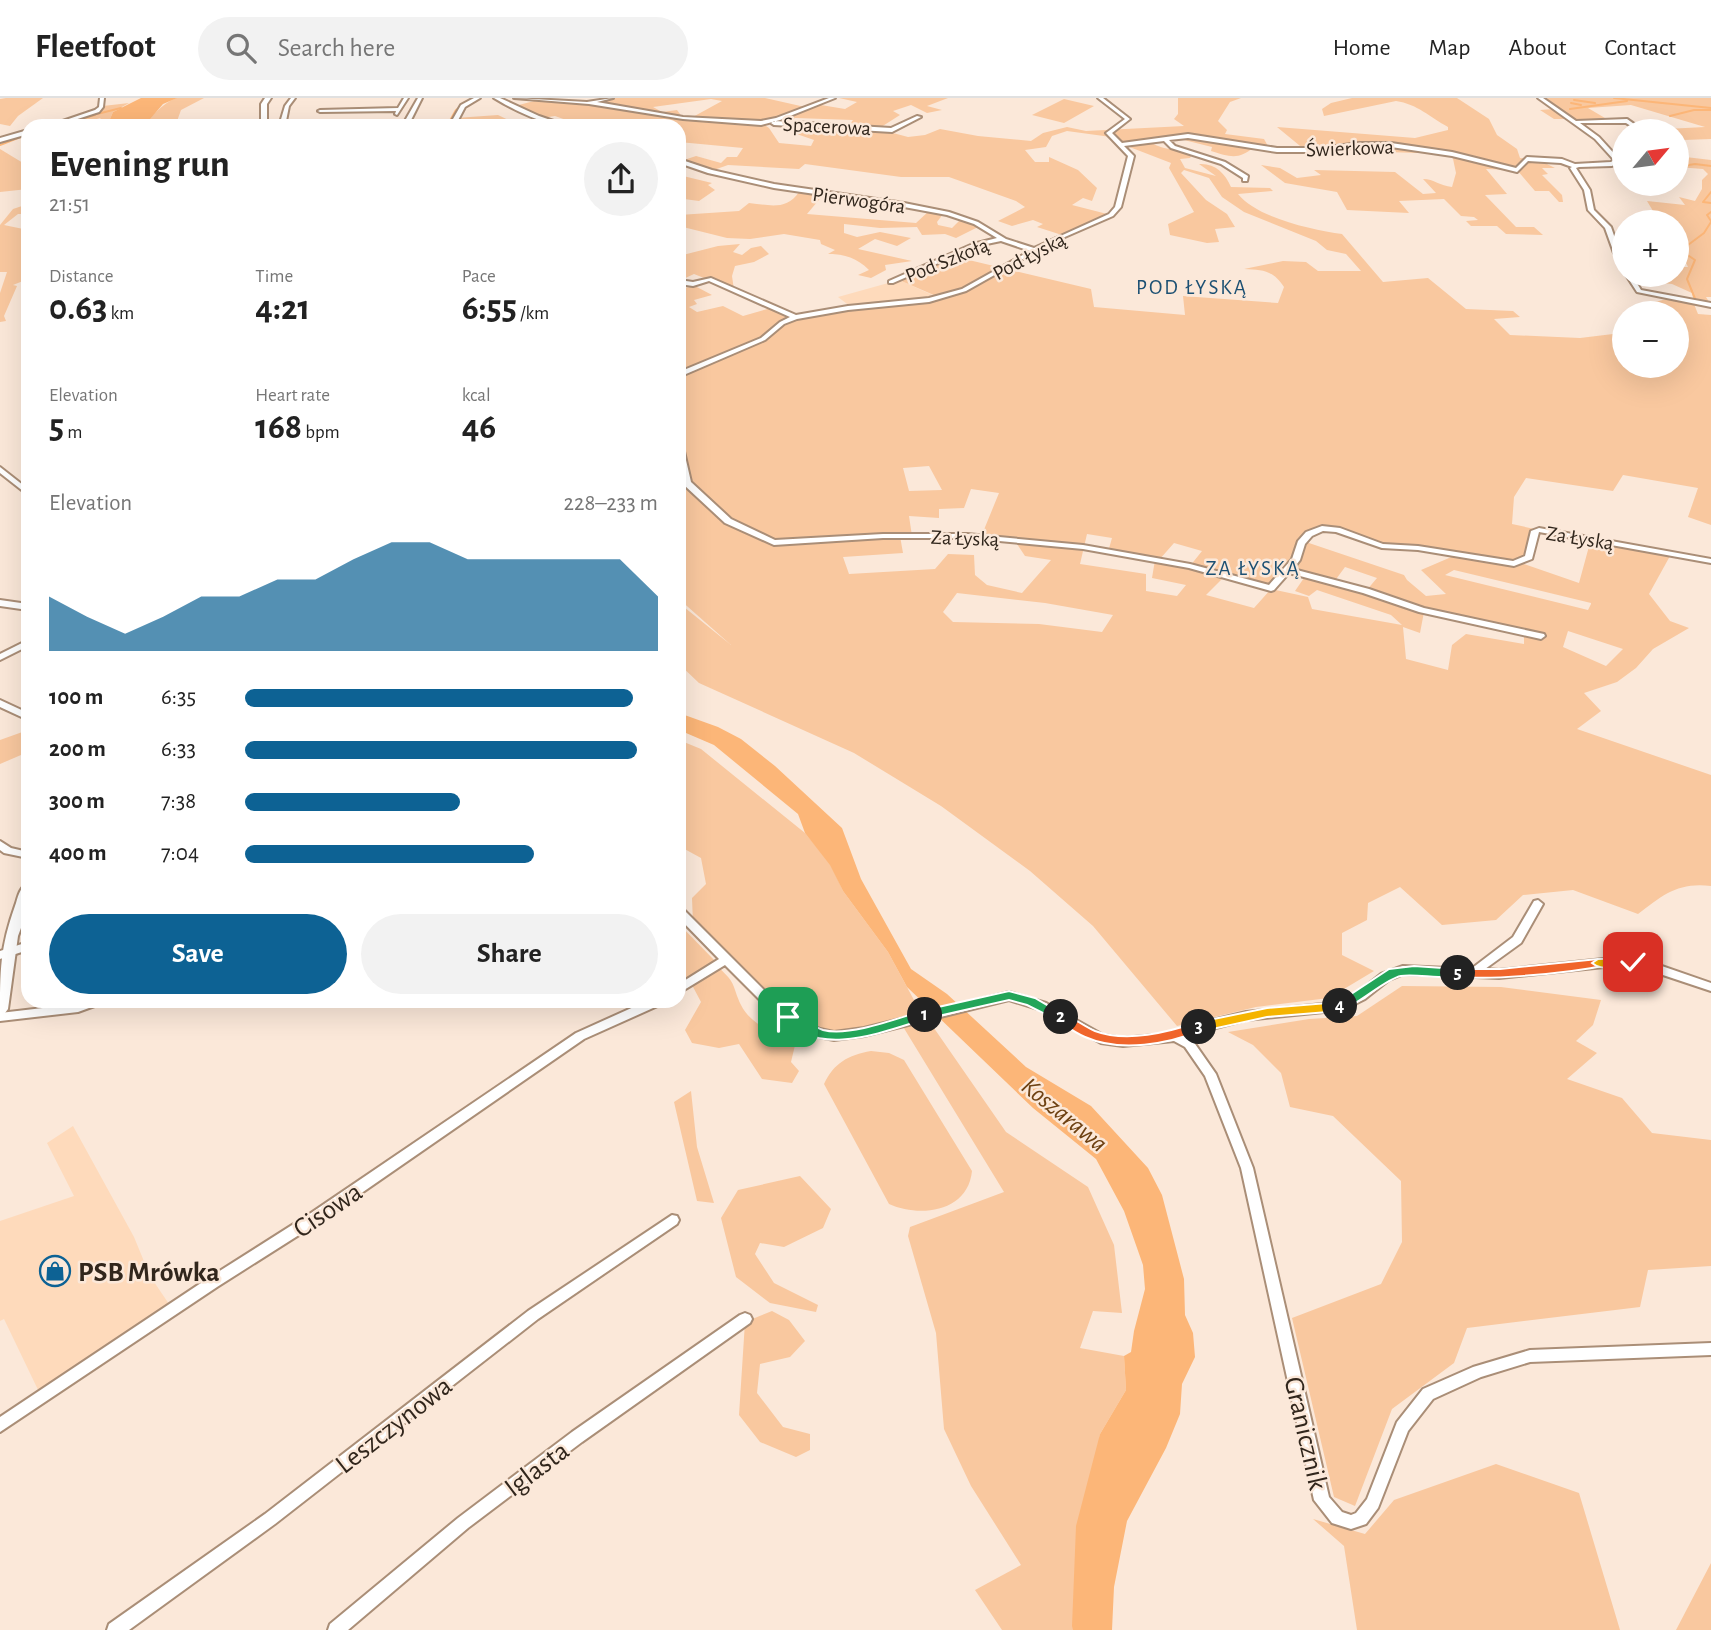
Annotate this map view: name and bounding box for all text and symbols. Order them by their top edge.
search box [198,17,688,80]
icon: search [222,29,260,67]
text: Fleetfoot [35,31,156,64]
text: Search here [278,35,395,61]
text: Home [1333,36,1391,60]
text: Map [1429,36,1471,60]
text: About [1509,36,1566,60]
text: Contact [1604,36,1676,60]
street label: Spacerowa [782,114,872,139]
north arrow [1612,119,1689,196]
map controls [1612,119,1689,378]
street label: Świerkowa [1306,133,1395,161]
button: share [584,142,658,216]
text: Evening run [49,146,230,184]
street label: Pierwogóra [811,184,907,217]
text: 21:51 [49,193,90,216]
button: + [1612,210,1689,287]
street label: Pod Łyską [990,229,1069,284]
street label: Pod Szkołą [902,234,992,287]
text: Distance [49,267,113,286]
text: Time [255,267,293,286]
text: Pace [462,267,496,286]
district label: POD ŁYSKĄ [1136,277,1248,298]
text: 0.63 [49,291,107,326]
text: 4:21 [255,291,310,326]
text: 6:55 [462,291,517,326]
button: − [1612,301,1689,378]
text: km [107,304,134,323]
text: /km [517,304,549,323]
text: Elevation [49,386,118,405]
text: Heart rate [255,386,330,405]
text: kcal [462,386,491,405]
text: 5 [49,410,64,445]
text: 168 [255,410,302,445]
text: 46 [462,410,496,445]
text: m [64,423,82,442]
text: bpm [302,423,340,442]
text: Elevation [49,492,132,515]
text: 228–233 m [564,492,658,515]
street label: Za Łyską [1545,523,1616,554]
street label: Za Łyską [930,527,1000,550]
district label: ZA ŁYSKĄ [1205,558,1301,579]
text: 100 m [49,686,103,709]
text: 6:35 [161,686,196,709]
text: 200 m [49,738,106,761]
text: 6:33 [161,738,196,761]
text: 300 m [49,790,105,813]
text: 7:38 [161,790,196,813]
text: 400 m [49,842,107,865]
text: 7:04 [161,842,199,865]
button: Save [49,914,347,994]
button: Share [361,914,658,994]
pin [1603,932,1663,992]
icon: check [1614,943,1652,981]
pin: 5 [1440,956,1476,990]
text: 5 [1453,963,1462,982]
pin [758,987,818,1047]
pin: 4 [1322,988,1358,1024]
text: 4 [1335,996,1344,1015]
icon: arrive [769,998,807,1036]
pin: 1 [908,998,942,1032]
pin: 2 [1044,1000,1078,1034]
text: 1 [921,1005,928,1024]
text: 2 [1056,1007,1065,1026]
pin: 3 [1182,1010,1216,1044]
text: 3 [1194,1017,1203,1036]
water label: Koszarawa [1017,1073,1112,1157]
street label: Cisowa [289,1178,368,1244]
shop icon: PSB Mrówka [38,1254,72,1288]
place label: PSB Mrówka [78,1259,220,1287]
street label: Leszczynowa [331,1372,458,1479]
street label: Granicznik [1278,1374,1332,1493]
street label: Iglasta [500,1437,575,1503]

